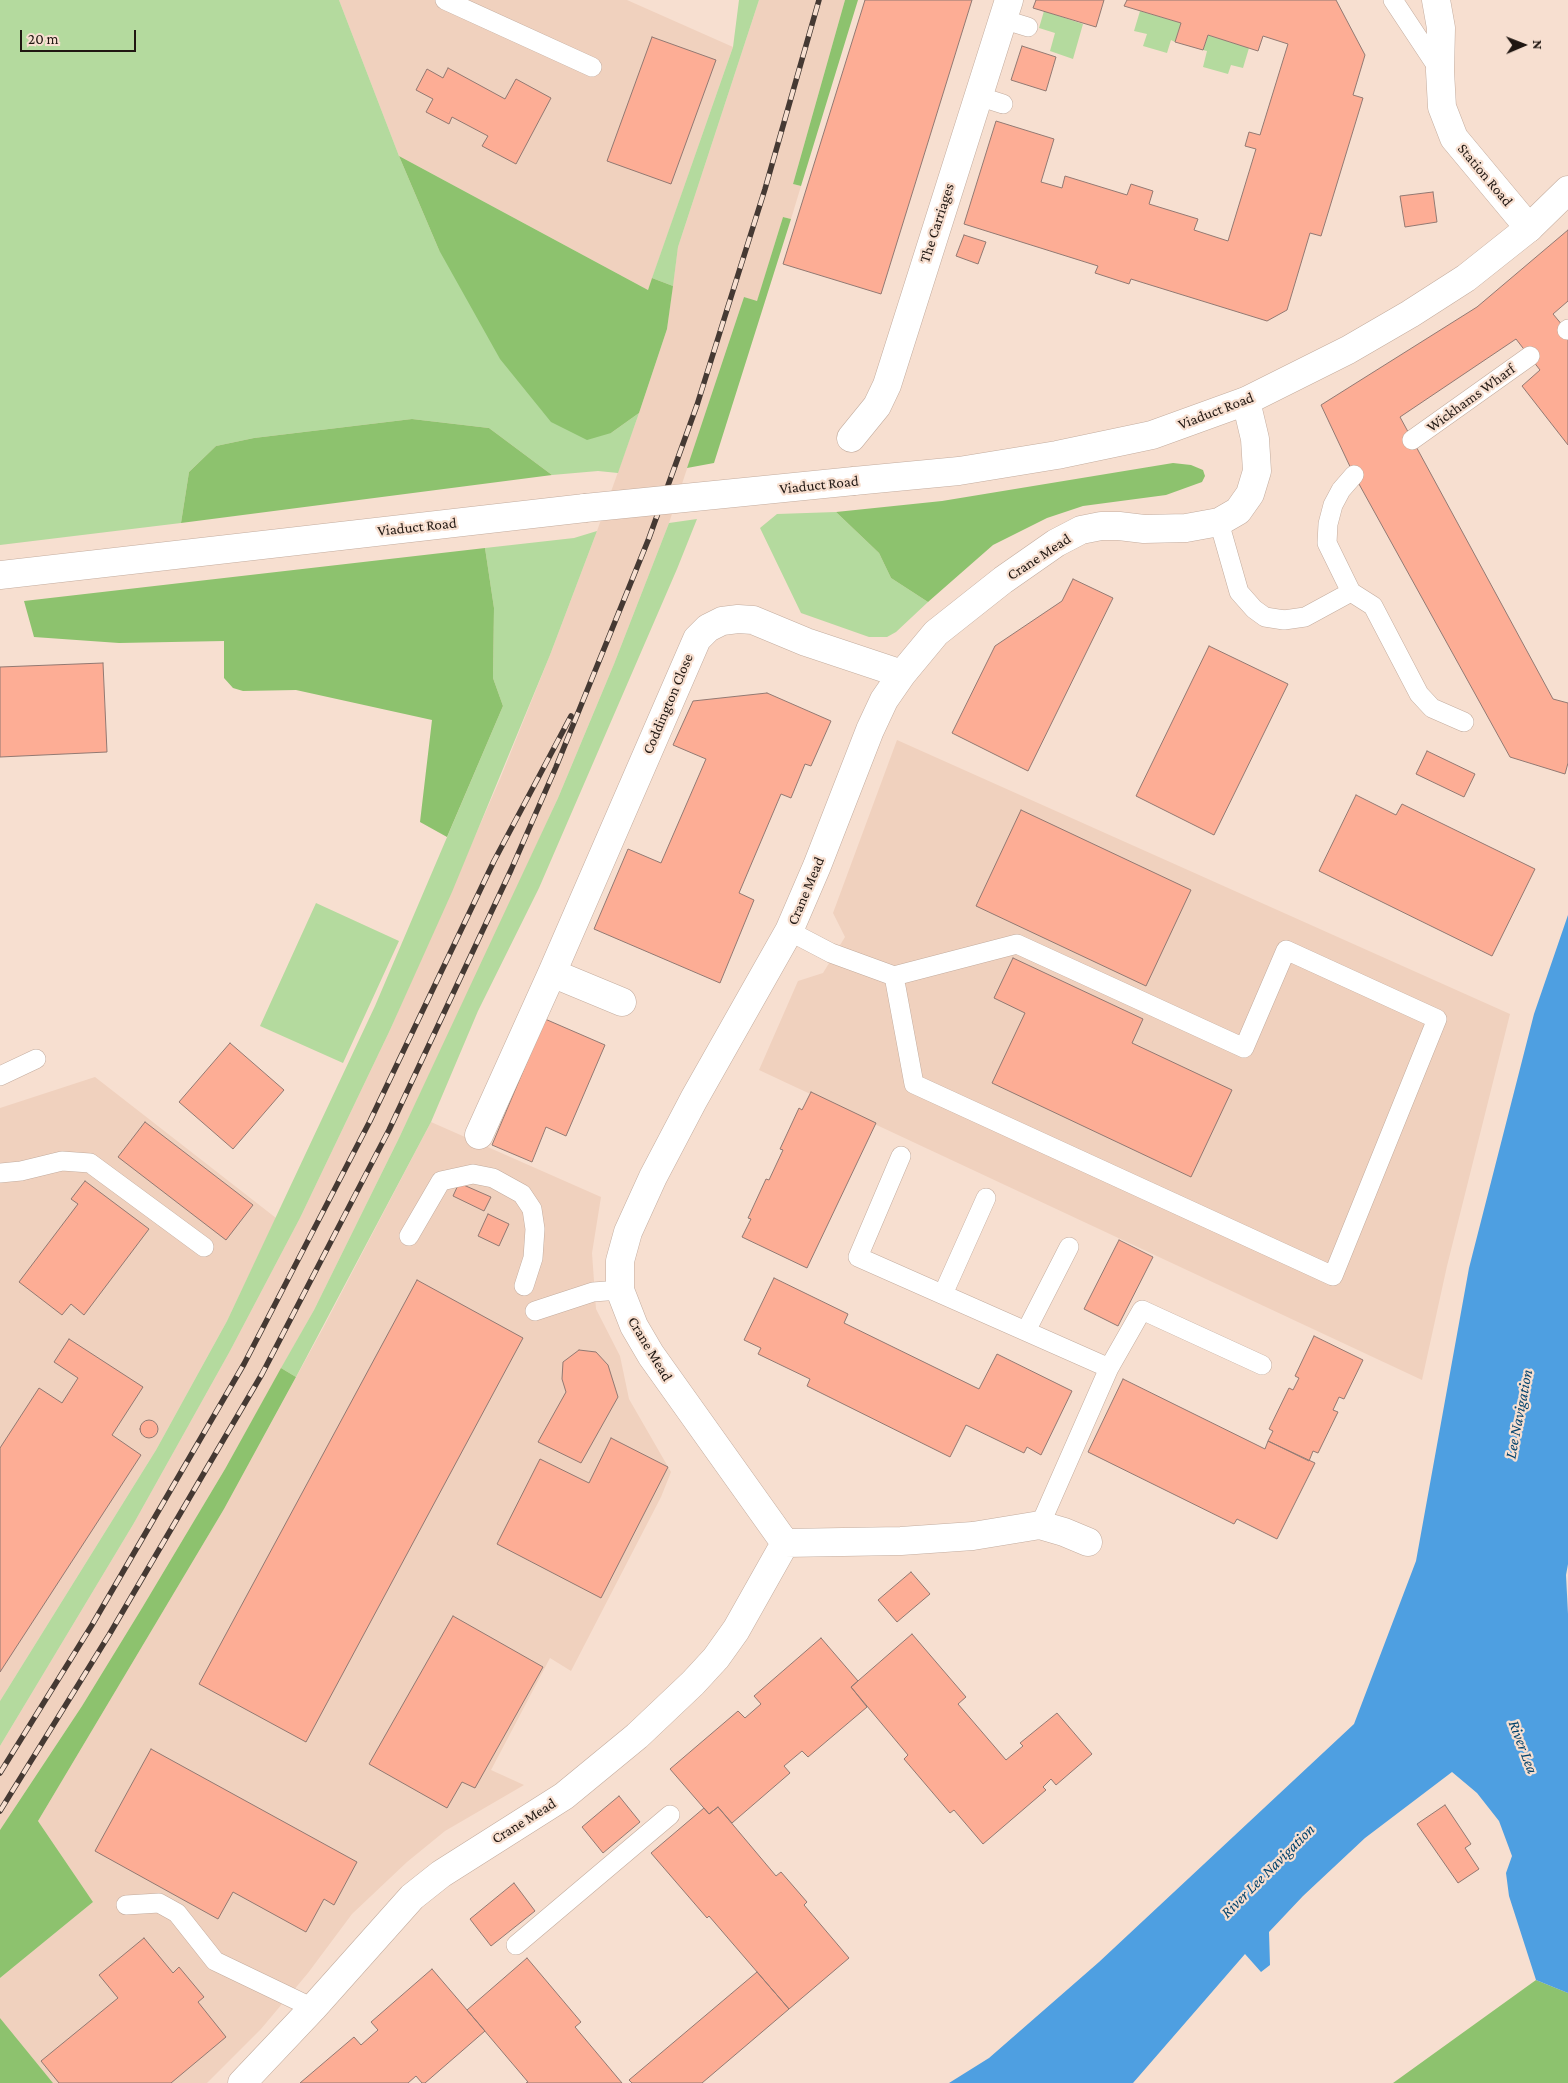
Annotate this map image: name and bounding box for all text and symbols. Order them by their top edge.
scale bar [22,20,139,52]
north arrow [1498,20,1548,70]
text: 20 m [28,31,59,47]
text: N [1530,40,1546,50]
street label: Station Road [1454,140,1516,210]
street label: The Carriages [916,181,958,265]
street label: Wickhams Wharf [1423,360,1519,436]
street label: Viaduct Road [1176,388,1256,434]
street label: Viaduct Road [779,472,859,498]
street label: Viaduct Road [377,514,457,540]
street label: Crane Mead [1004,530,1074,584]
street label: Coddington Close [639,651,697,757]
street label: Crane Mead [784,854,828,928]
street label: Crane Mead [624,1313,676,1385]
water label: Lee Navigation [1501,1368,1537,1460]
water label: River Lea [1504,1717,1542,1777]
street label: Crane Mead [489,1794,559,1848]
water label: River Lee Navigation [1217,1820,1319,1922]

